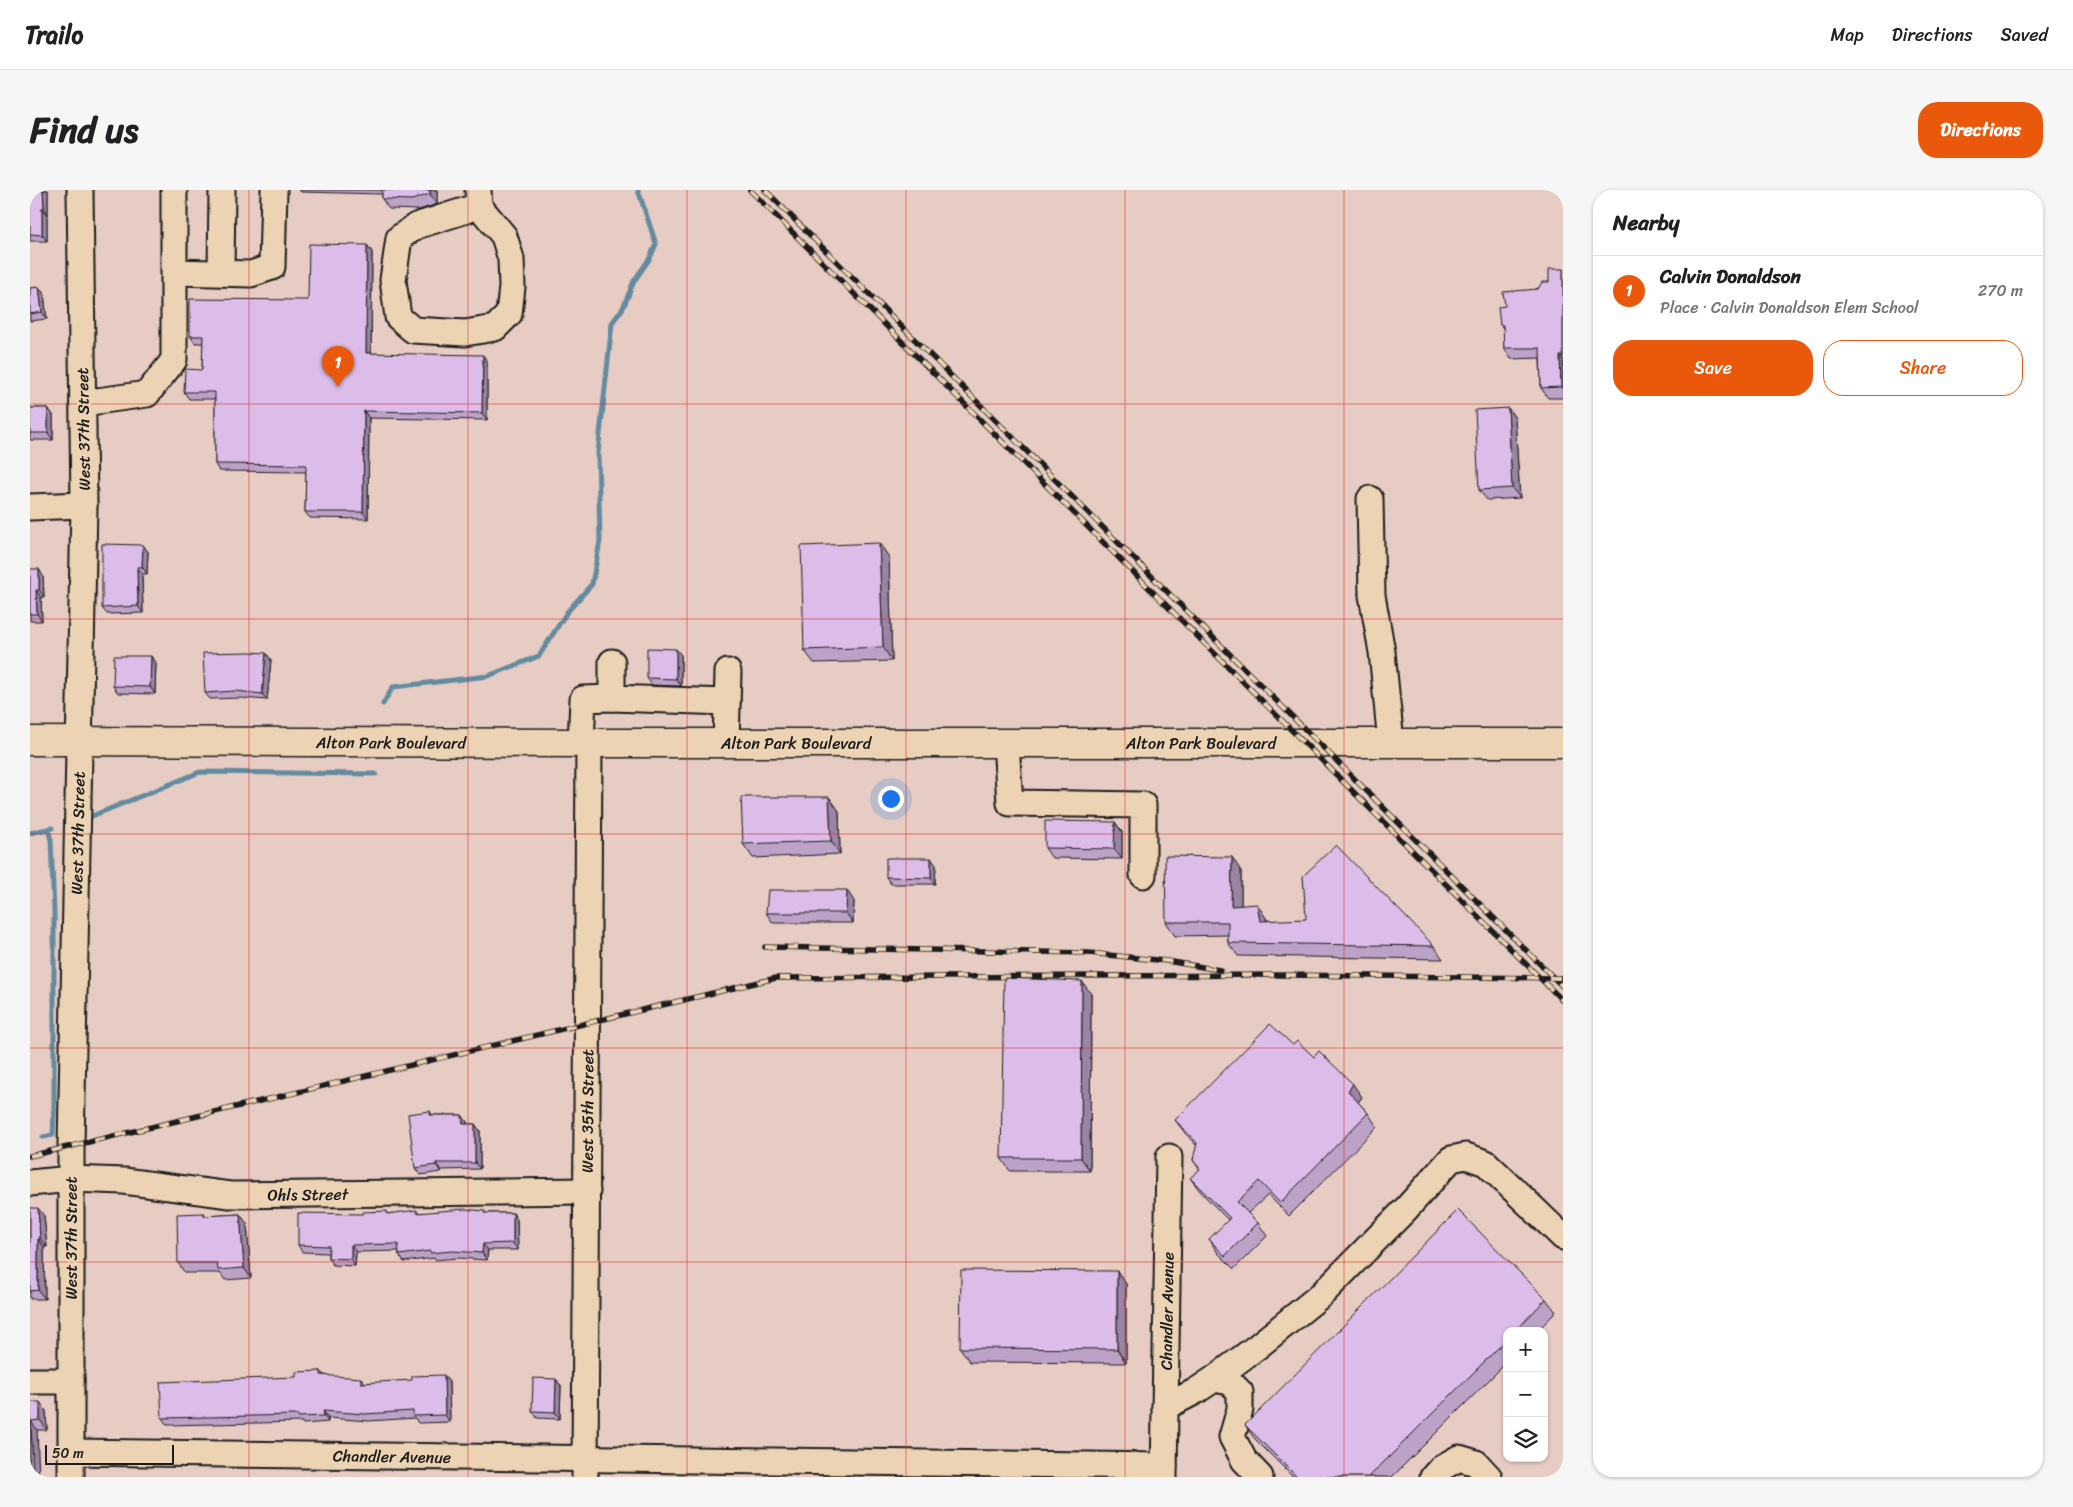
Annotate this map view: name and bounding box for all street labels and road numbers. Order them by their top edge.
street label: West 37th Street [68,367,99,491]
street label: Alton Park Boulevard [315,728,468,758]
street label: Alton Park Boulevard [720,729,873,758]
street label: Alton Park Boulevard [1125,729,1278,758]
street label: West 37th Street [62,771,94,895]
street label: West 35th Street [573,1049,602,1173]
street label: West 37th Street [57,1176,86,1300]
street label: Ohls Street [267,1180,349,1210]
street label: Chandler Avenue [1152,1252,1183,1370]
street label: Chandler Avenue [333,1441,451,1472]

